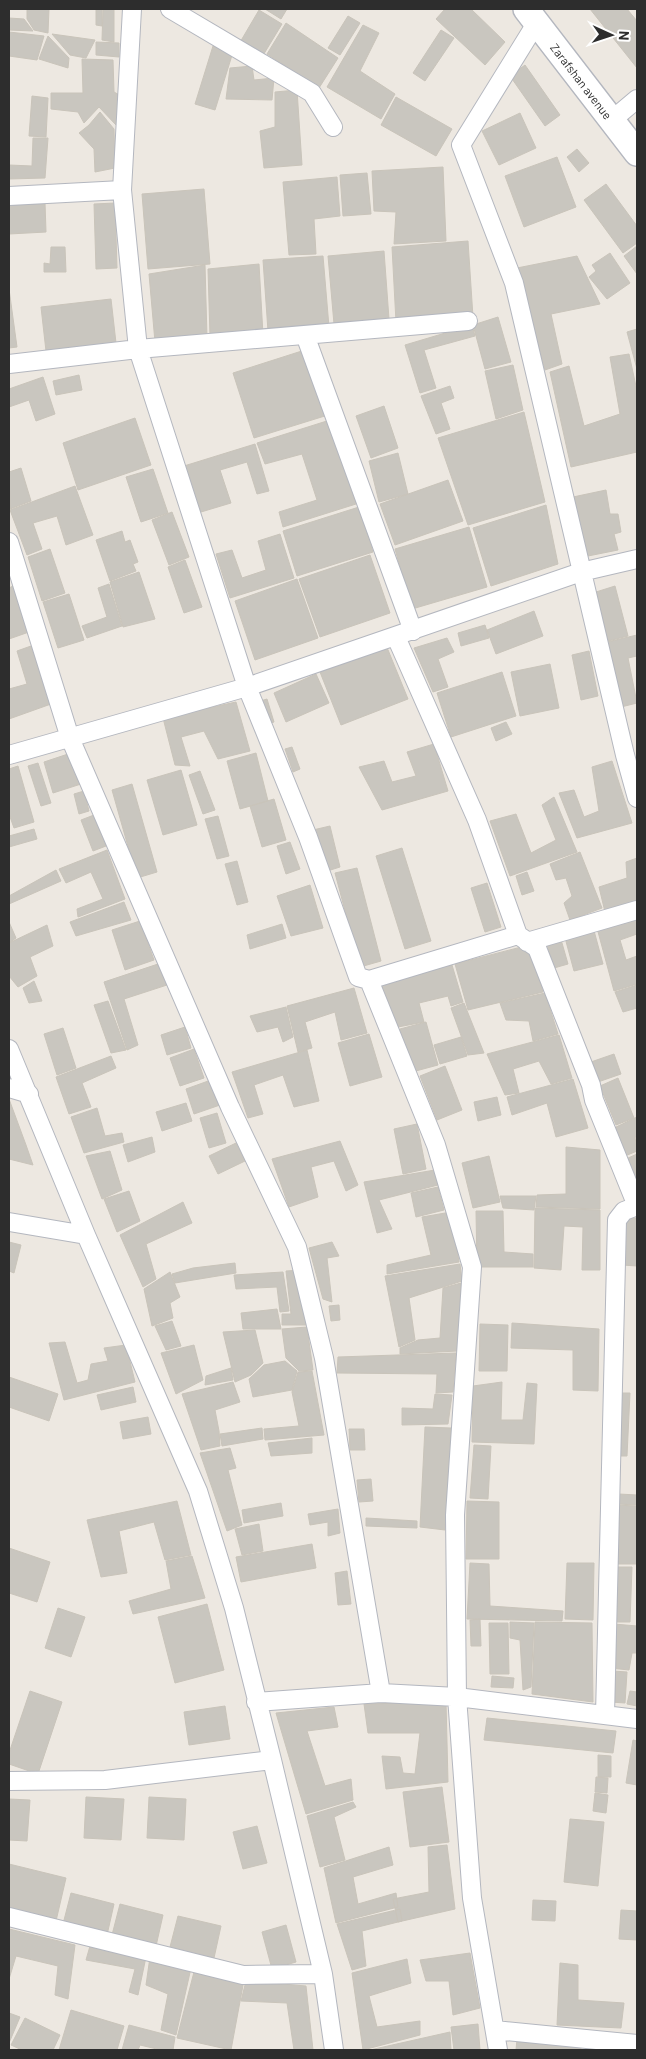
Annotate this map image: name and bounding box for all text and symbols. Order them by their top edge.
north arrow [586,10,636,60]
text: N [616,31,633,41]
street label: Zarafshan avenue [548,40,615,122]

